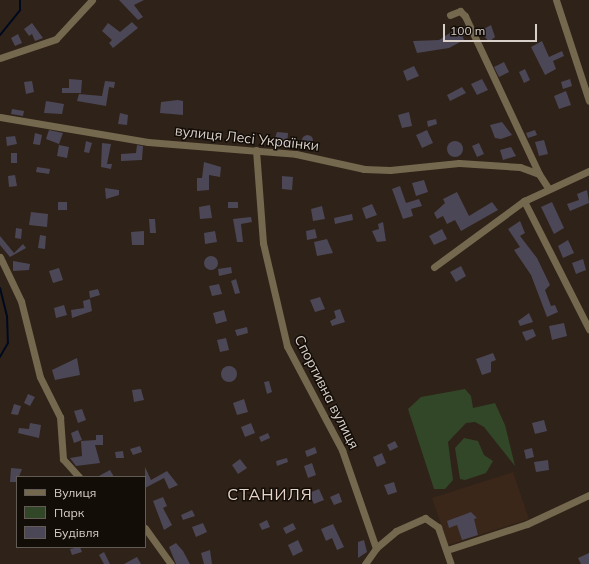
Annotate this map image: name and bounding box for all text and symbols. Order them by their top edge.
scale bar [445,16,539,42]
text: 100 m [450,23,485,38]
street label: вулиця Лесі Українки [174,122,320,154]
street label: Спортивна вулиця [291,332,363,452]
legend [16,476,146,548]
district label: СТАНИЛЯ [227,484,313,504]
text: Вулиця [54,485,96,500]
text: Парк [54,505,84,520]
text: Будівля [54,525,99,540]

